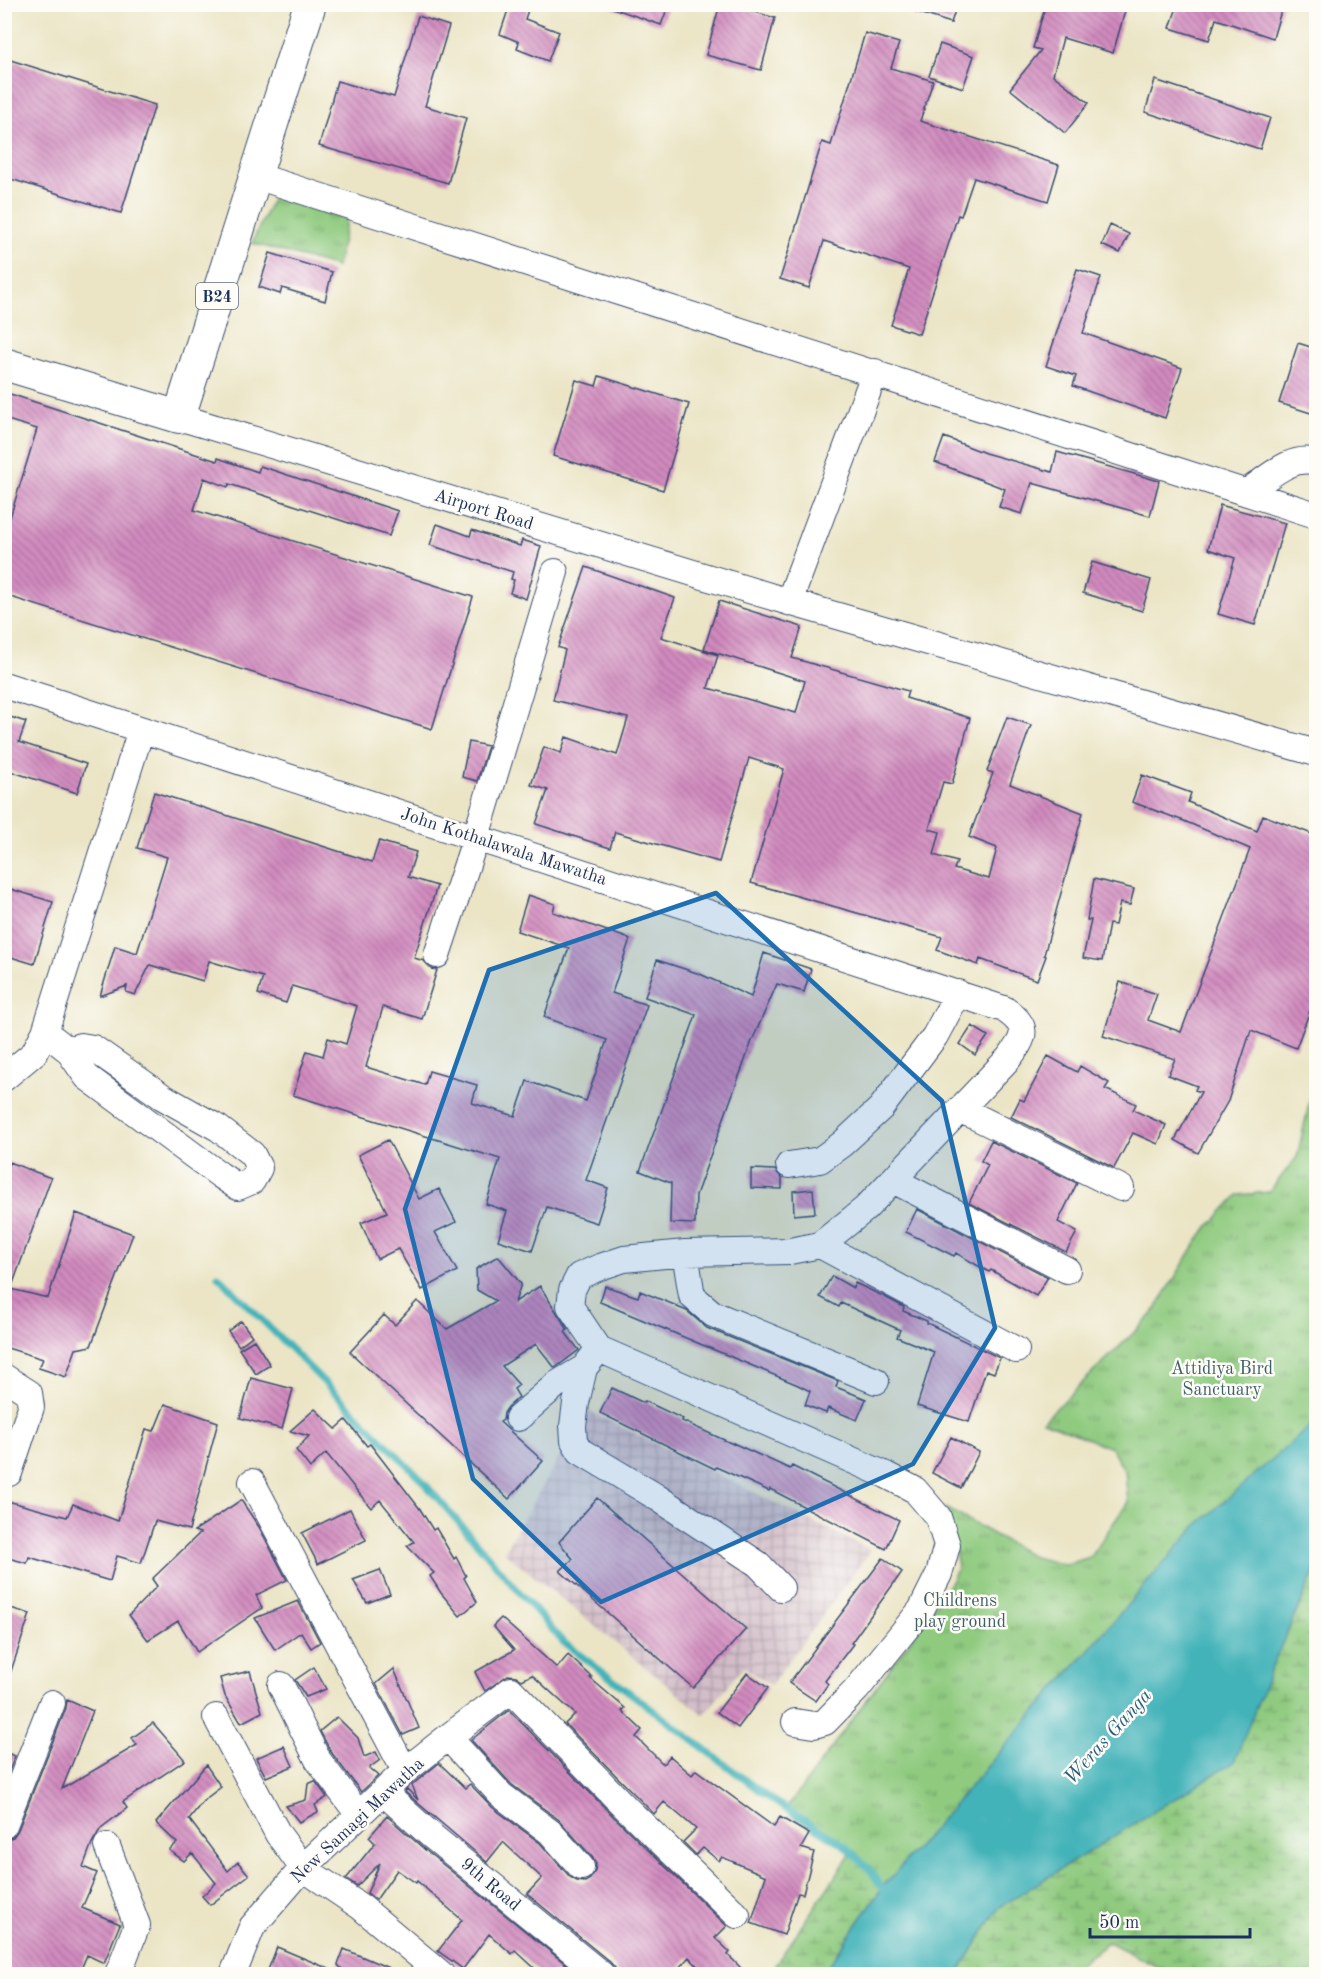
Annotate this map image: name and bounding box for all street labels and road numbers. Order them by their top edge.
road number: B24 [196,283,238,309]
street label: Airport Road [432,486,536,534]
street label: John Kothalawala Mawatha [398,805,609,889]
street label: New Samagi Mawatha [288,1754,428,1887]
street label: 9th Road [457,1855,524,1915]

